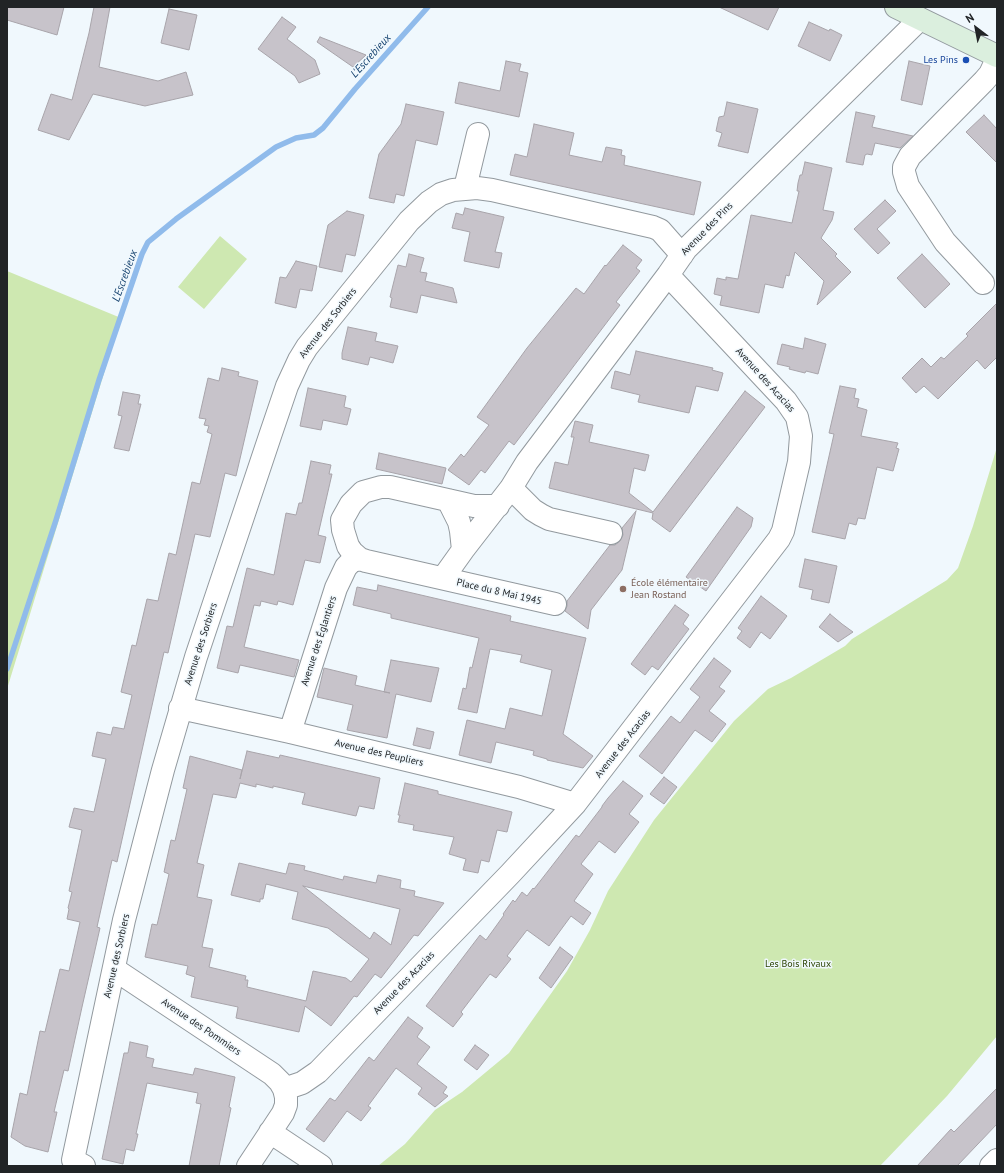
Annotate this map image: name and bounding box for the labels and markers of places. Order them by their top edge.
place label: Les Pins [924,54,958,66]
marker: Les Pins [961,55,971,65]
place label: École élémentaire Jean Rostand [631,577,708,600]
marker: École élémentaire Jean Rostand [618,584,628,594]

